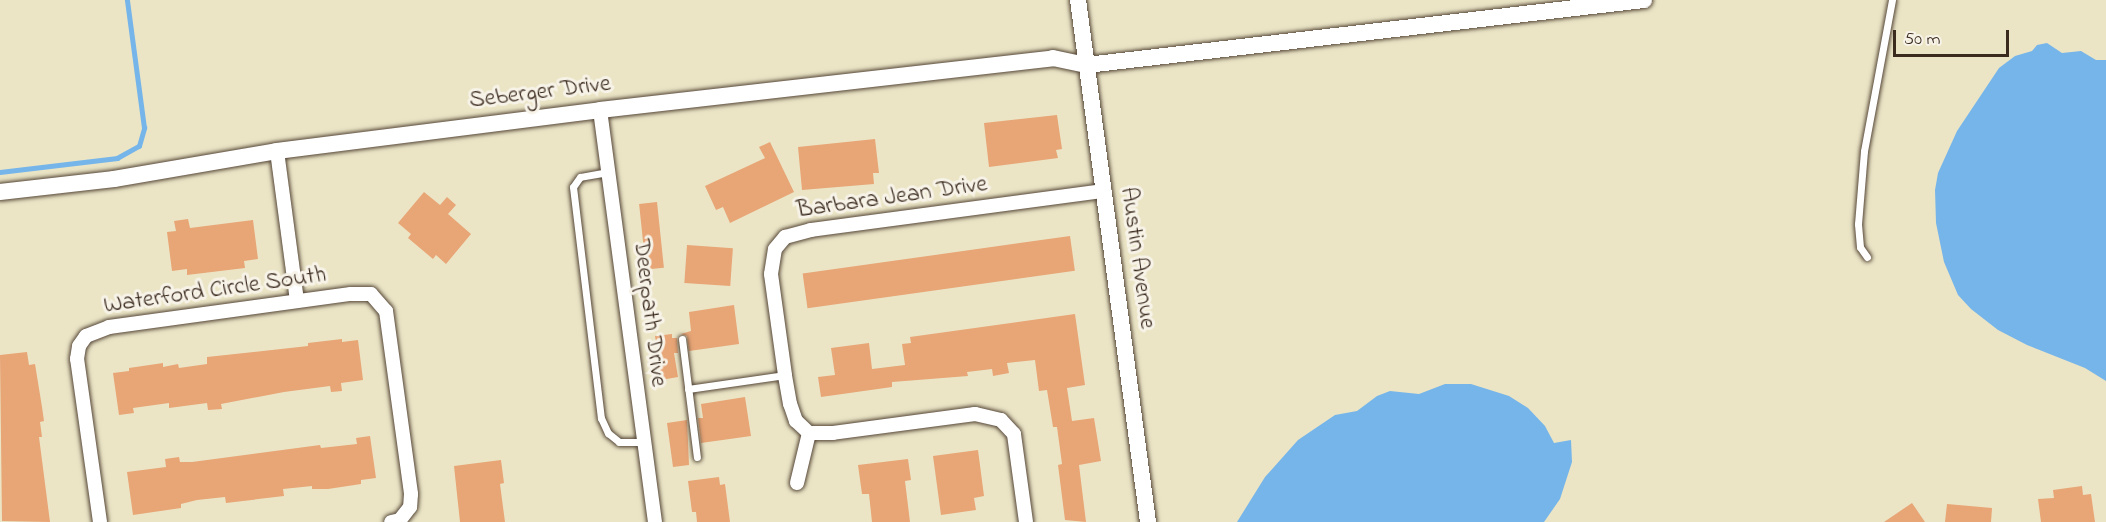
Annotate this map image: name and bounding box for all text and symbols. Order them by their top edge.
scale bar [1896,18,2012,56]
text: 50 m [1904,27,1941,53]
street label: Seberger Drive [468,70,612,116]
street label: Barbara Jean Drive [795,170,989,226]
street label: Austin Avenue [1113,185,1161,331]
street label: Deerpath Drive [626,238,672,388]
street label: Waterford Circle South [102,261,328,321]

